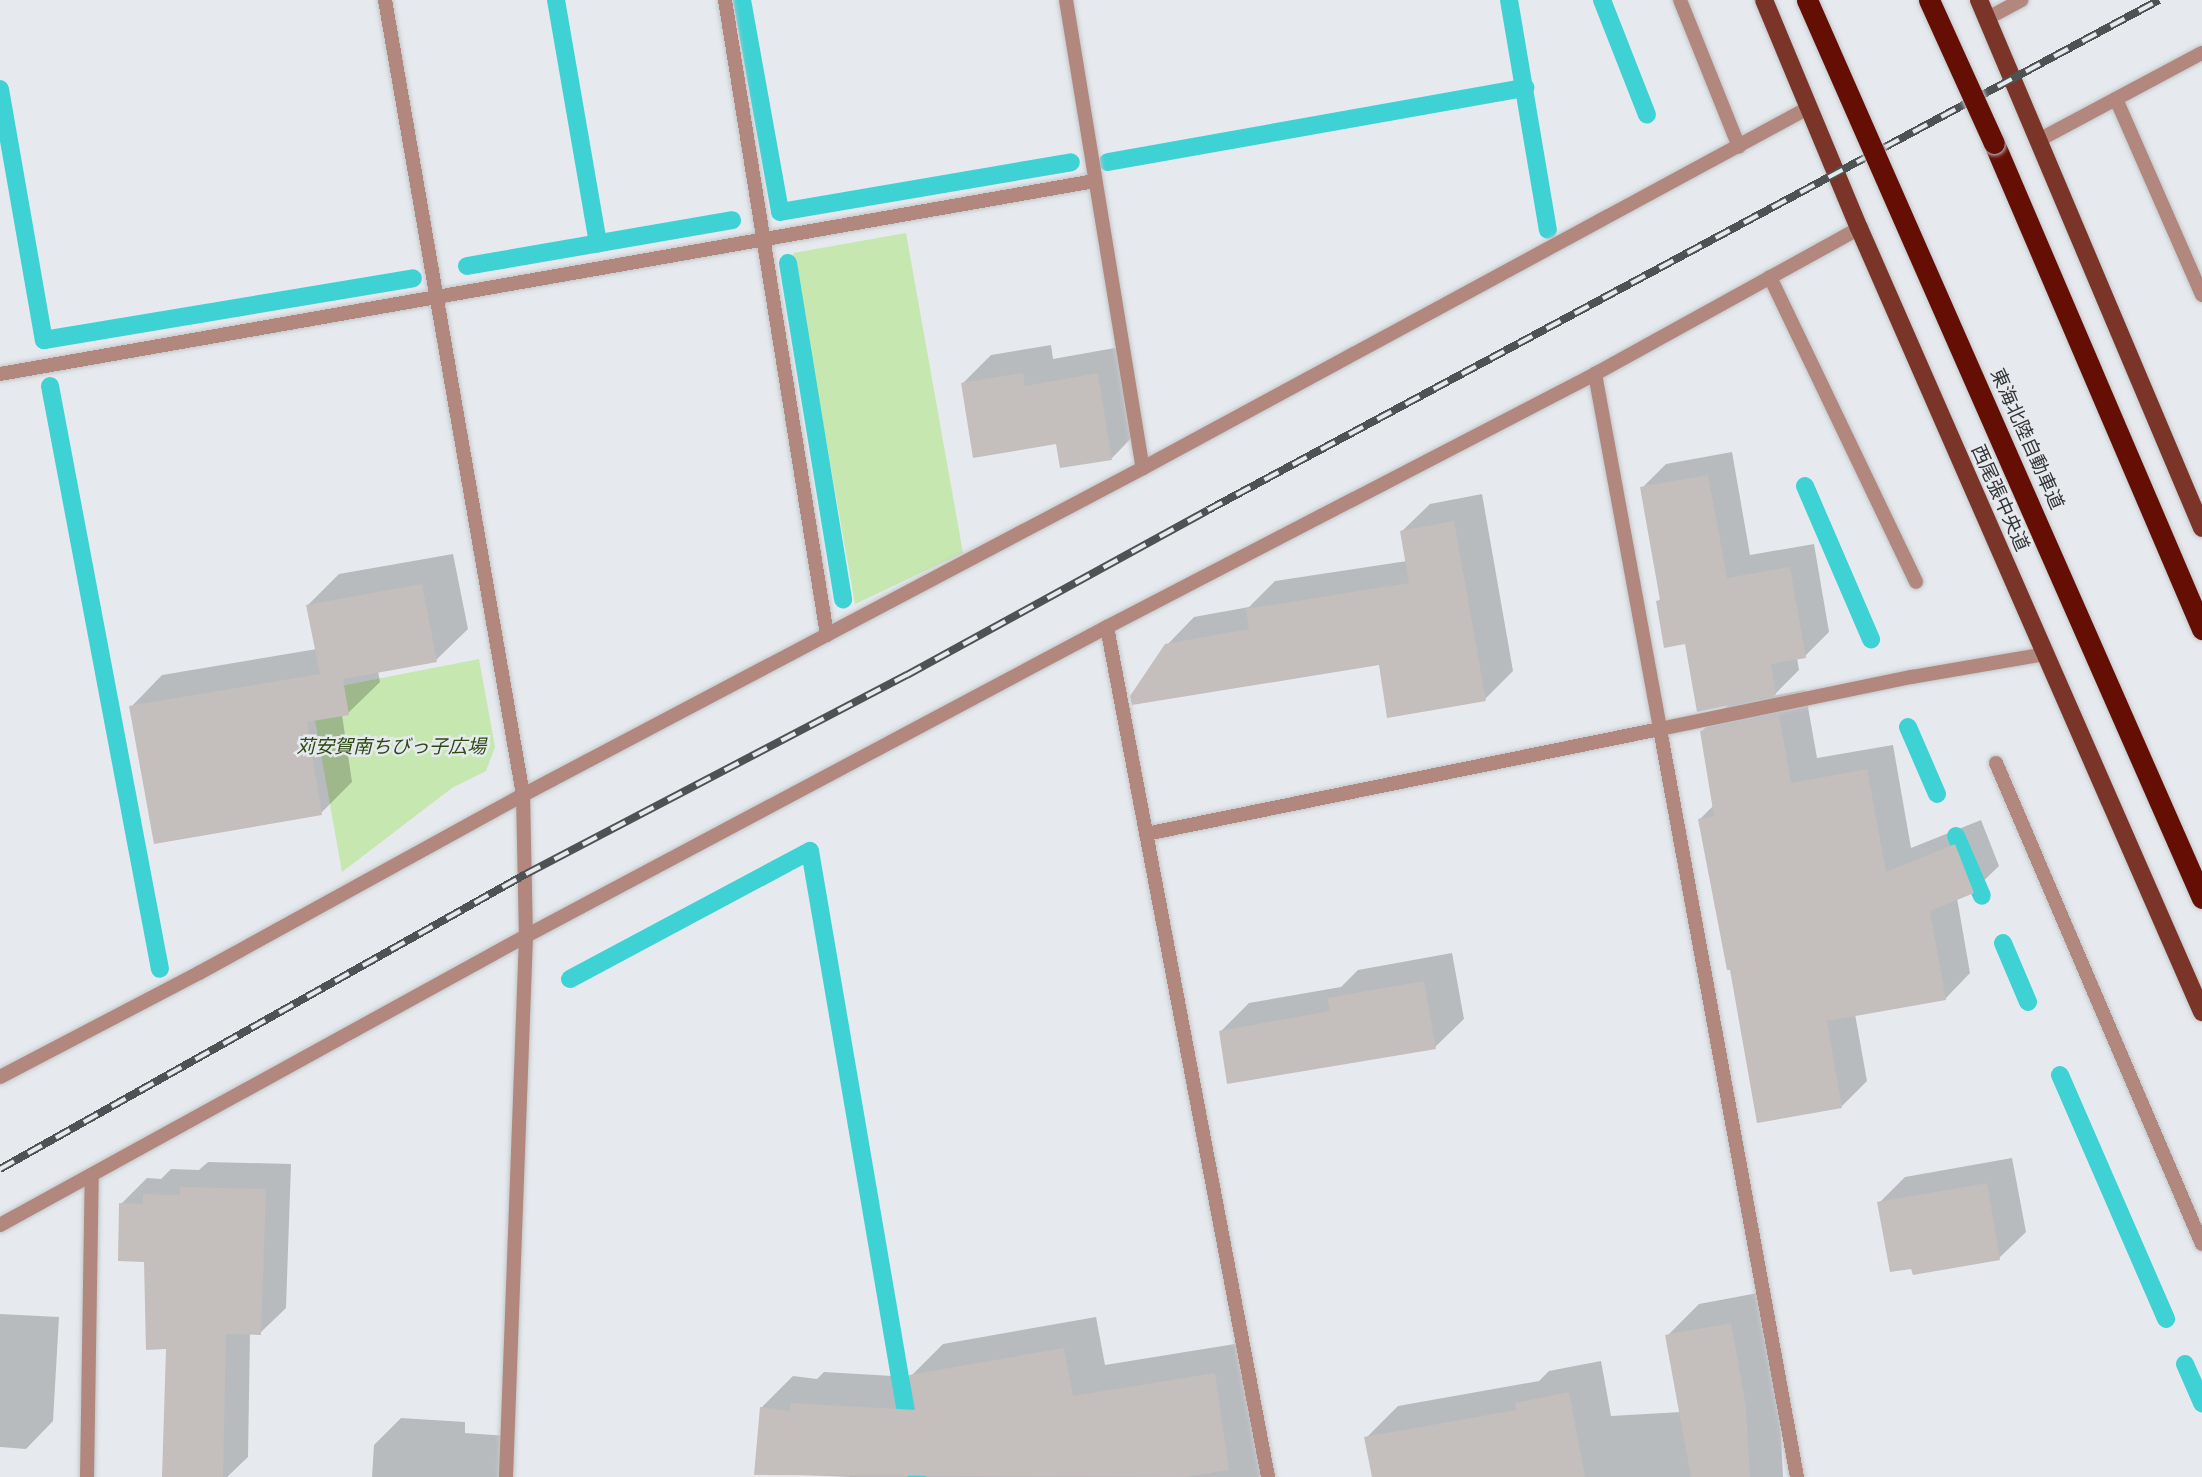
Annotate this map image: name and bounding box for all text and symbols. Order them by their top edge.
street label: 東海北陸自動車道 [1986,365,2068,513]
street label: 西尾張中央道 [1966,441,2034,555]
park label: 苅安賀南ちびっ子広場 [296,736,486,758]

